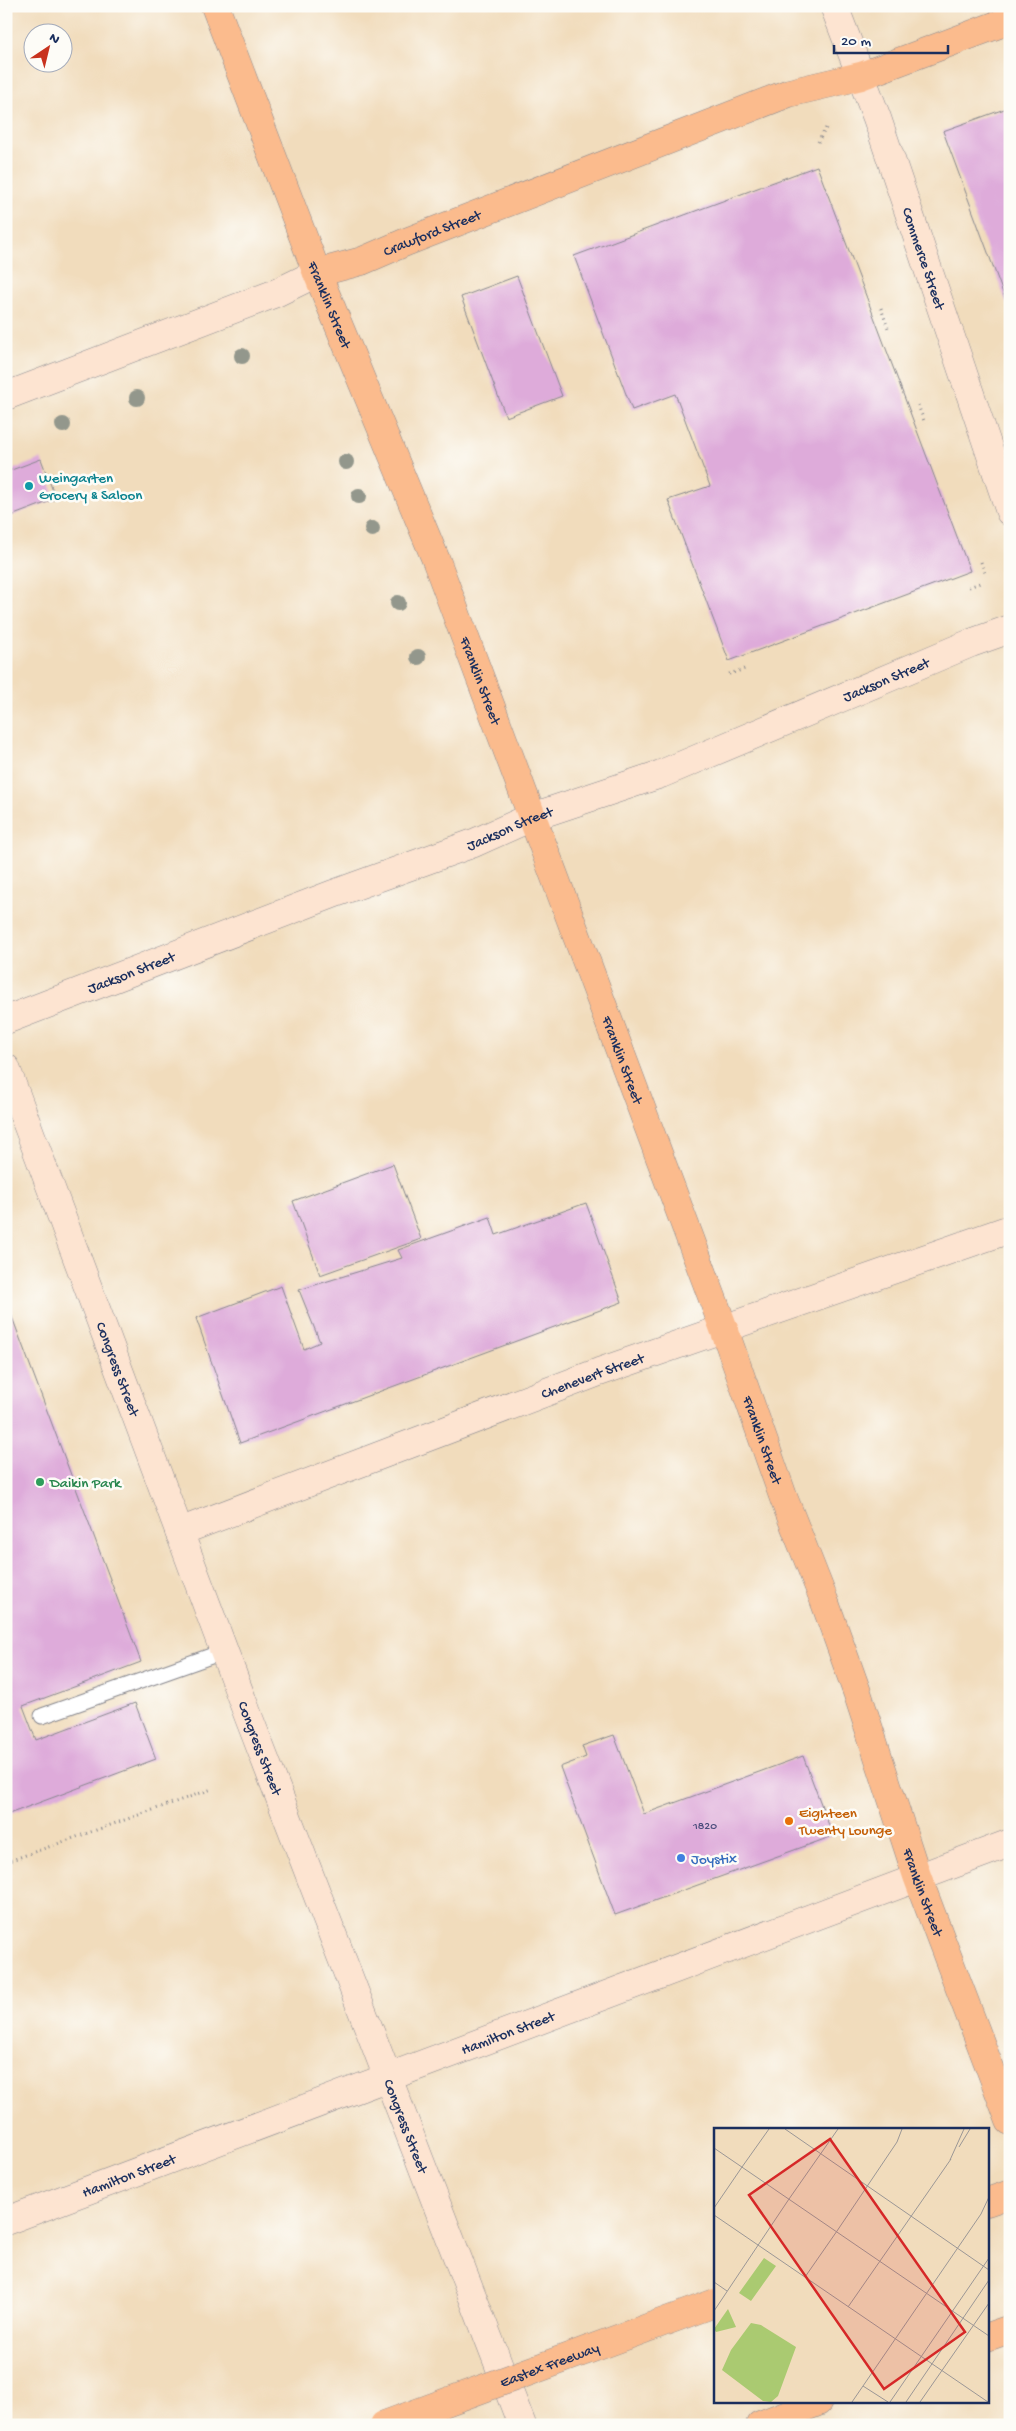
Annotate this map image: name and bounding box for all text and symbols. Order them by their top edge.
north arrow [22,22,72,72]
scale bar [834,22,947,54]
text: N [45,30,63,49]
text: 20 m [841,33,871,51]
street label: Commerce Street [897,205,949,314]
street label: Crawford Street [381,206,486,262]
street label: Franklin Street [302,258,355,353]
place label: Weingarten Grocery & Saloon [39,470,142,505]
marker: Weingarten Grocery & Saloon [23,480,35,492]
street label: Franklin Street [454,634,504,729]
street label: Jackson Street [841,654,934,707]
street label: Jackson Street [465,803,557,856]
street label: Jackson Street [86,948,180,999]
street label: Franklin Street [596,1013,647,1109]
street label: Congress Street [91,1320,143,1421]
street label: Chenevert Street [539,1349,648,1404]
street label: Franklin Street [737,1393,786,1489]
place label: Daikin Park [49,1475,122,1493]
marker: Daikin Park [34,1476,46,1488]
street label: Congress Street [233,1699,286,1800]
place label: Eighteen Twenty Lounge [798,1805,892,1840]
marker: Eighteen Twenty Lounge [783,1815,795,1827]
house number: 1820 [692,1820,717,1834]
street label: Franklin Street [897,1845,947,1941]
place label: Joystix [691,1851,737,1869]
marker: Joystix [675,1852,687,1864]
street label: Hamilton Street [459,2008,559,2060]
street label: Congress Street [378,2077,432,2178]
inset map [714,2128,988,2404]
street label: Hamilton Street [80,2150,180,2203]
street label: Eastex Freeway [498,2339,602,2393]

